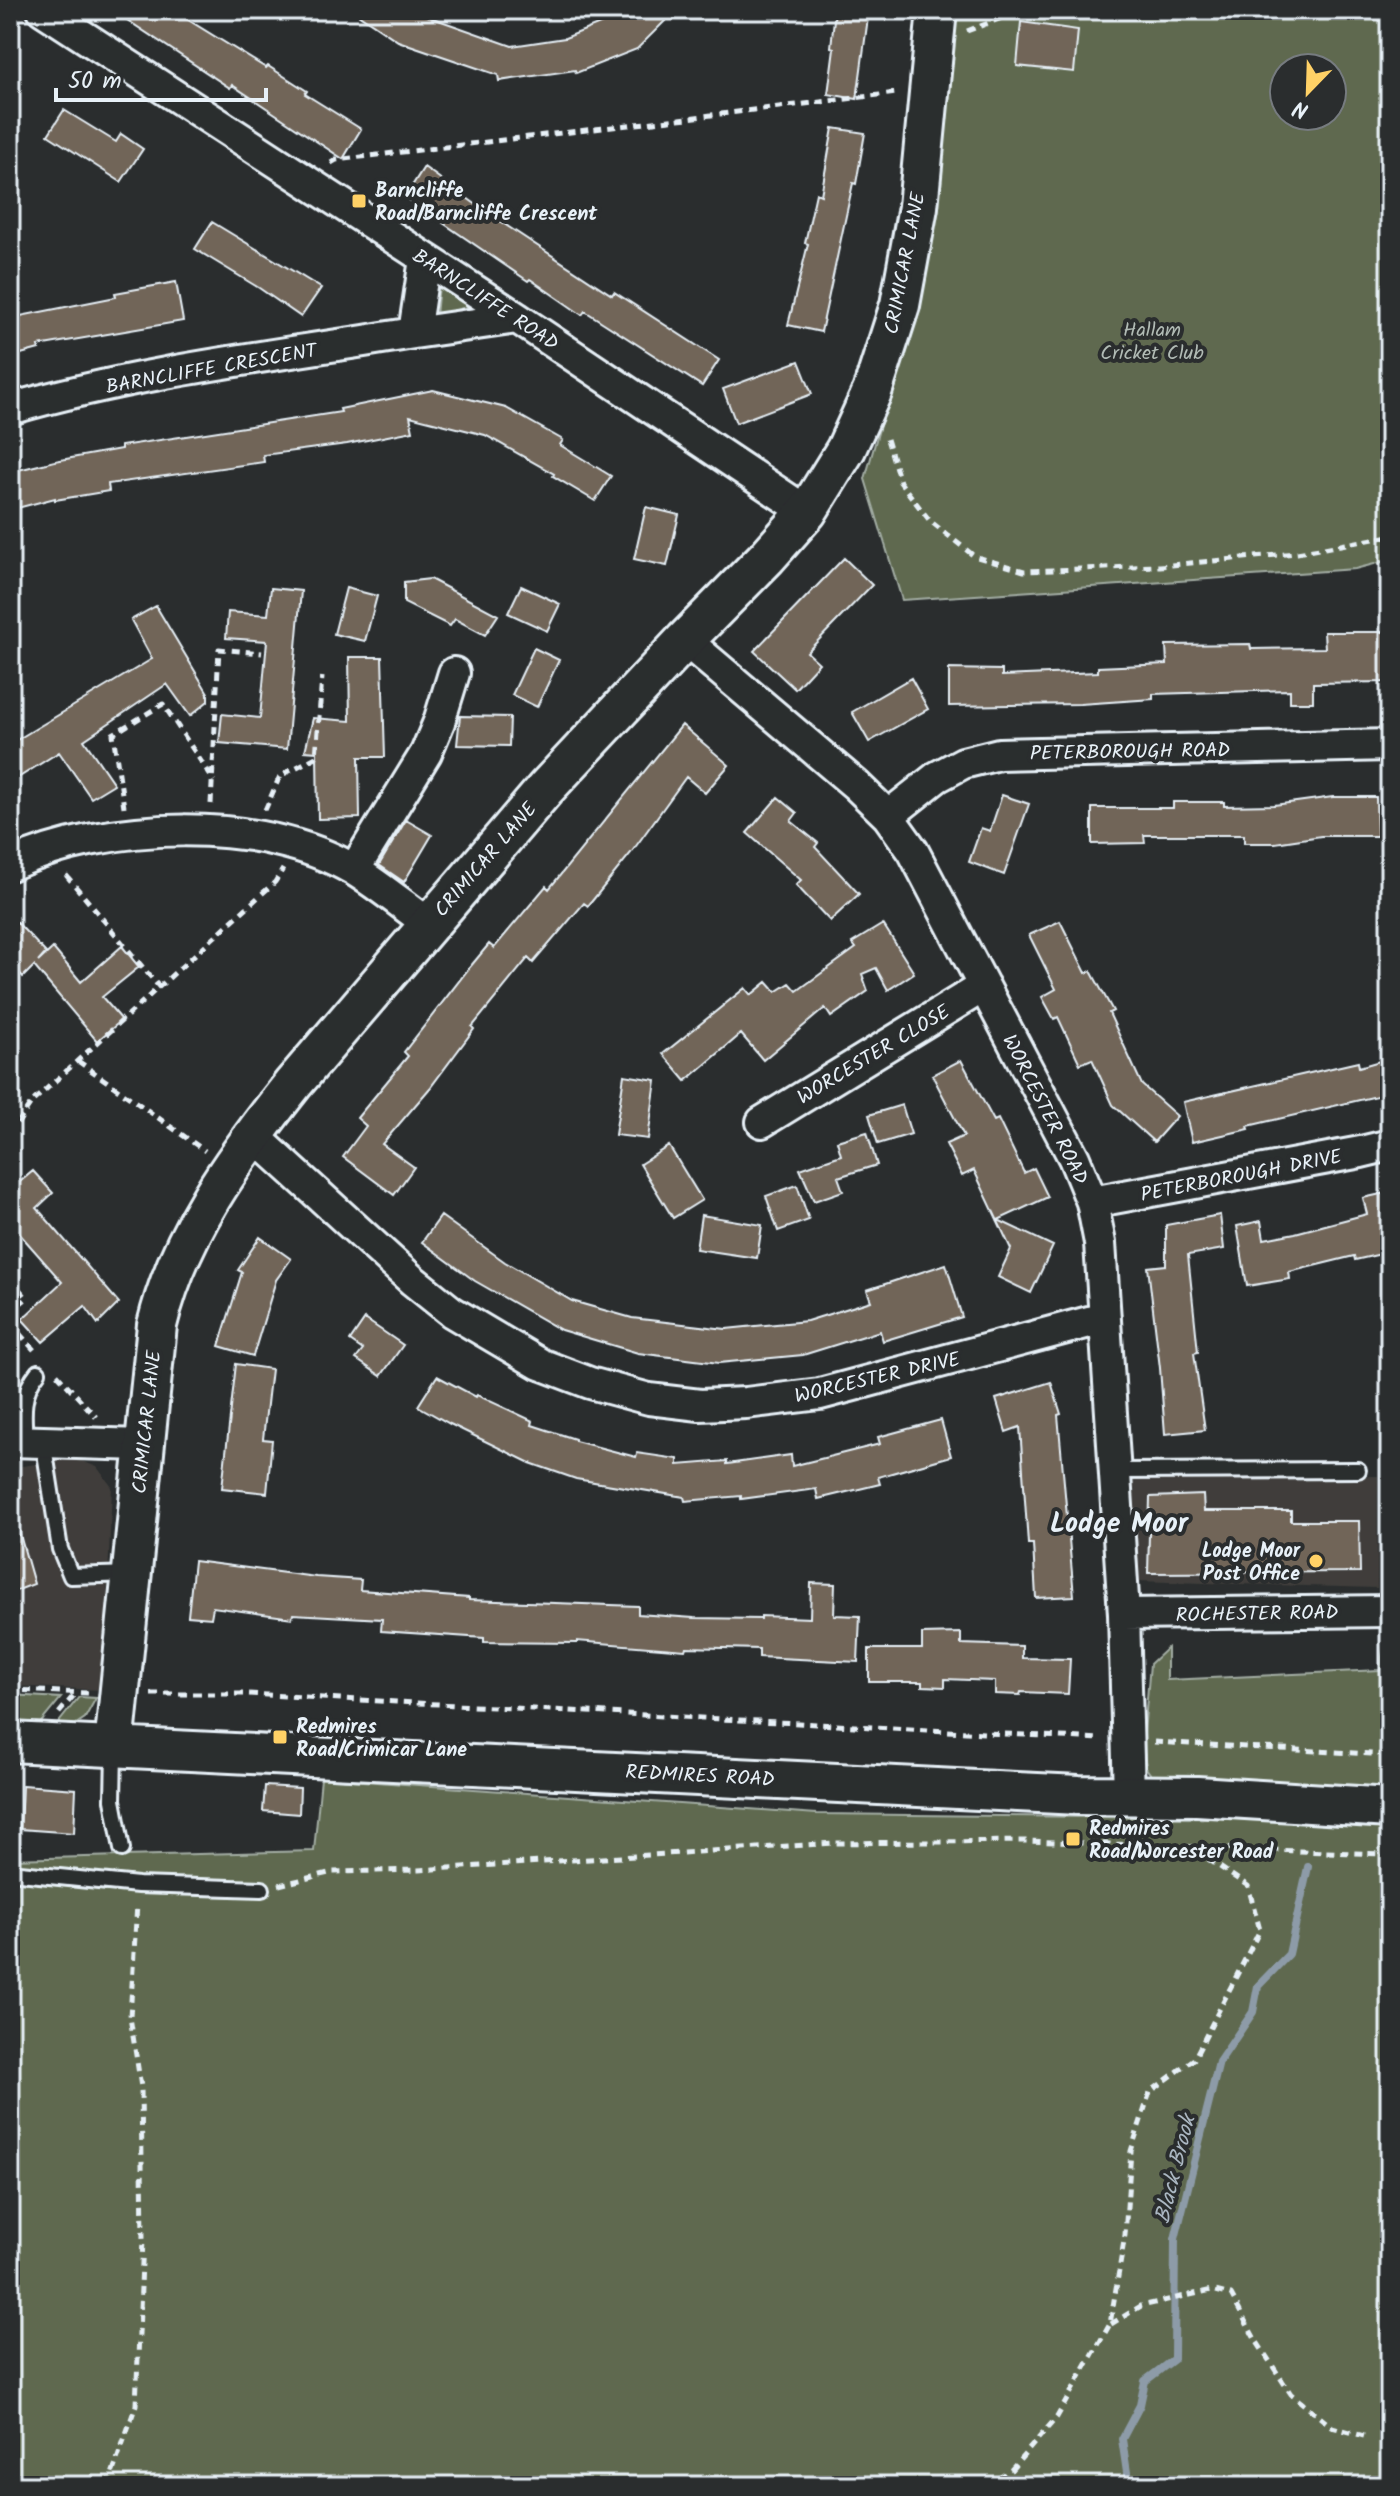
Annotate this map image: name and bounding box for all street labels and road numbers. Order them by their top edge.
street label: CRIMICAR LANE [877,188,936,337]
street label: BARNCLIFFE ROAD [405,241,565,360]
street label: BARNCLIFFE CRESCENT [103,335,322,404]
street label: PETERBOROUGH ROAD [1030,735,1230,771]
street label: CRIMICAR LANE [427,794,547,925]
street label: WORCESTER CLOSE [791,997,958,1114]
street label: WORCESTER ROAD [993,1029,1096,1191]
street label: PETERBOROUGH DRIVE [1138,1142,1346,1212]
street label: WORCESTER DRIVE [791,1344,965,1414]
street label: CRIMICAR LANE [125,1348,172,1495]
street label: ROCHESTER ROAD [1175,1598,1339,1632]
street label: REDMIRES ROAD [625,1757,775,1797]

